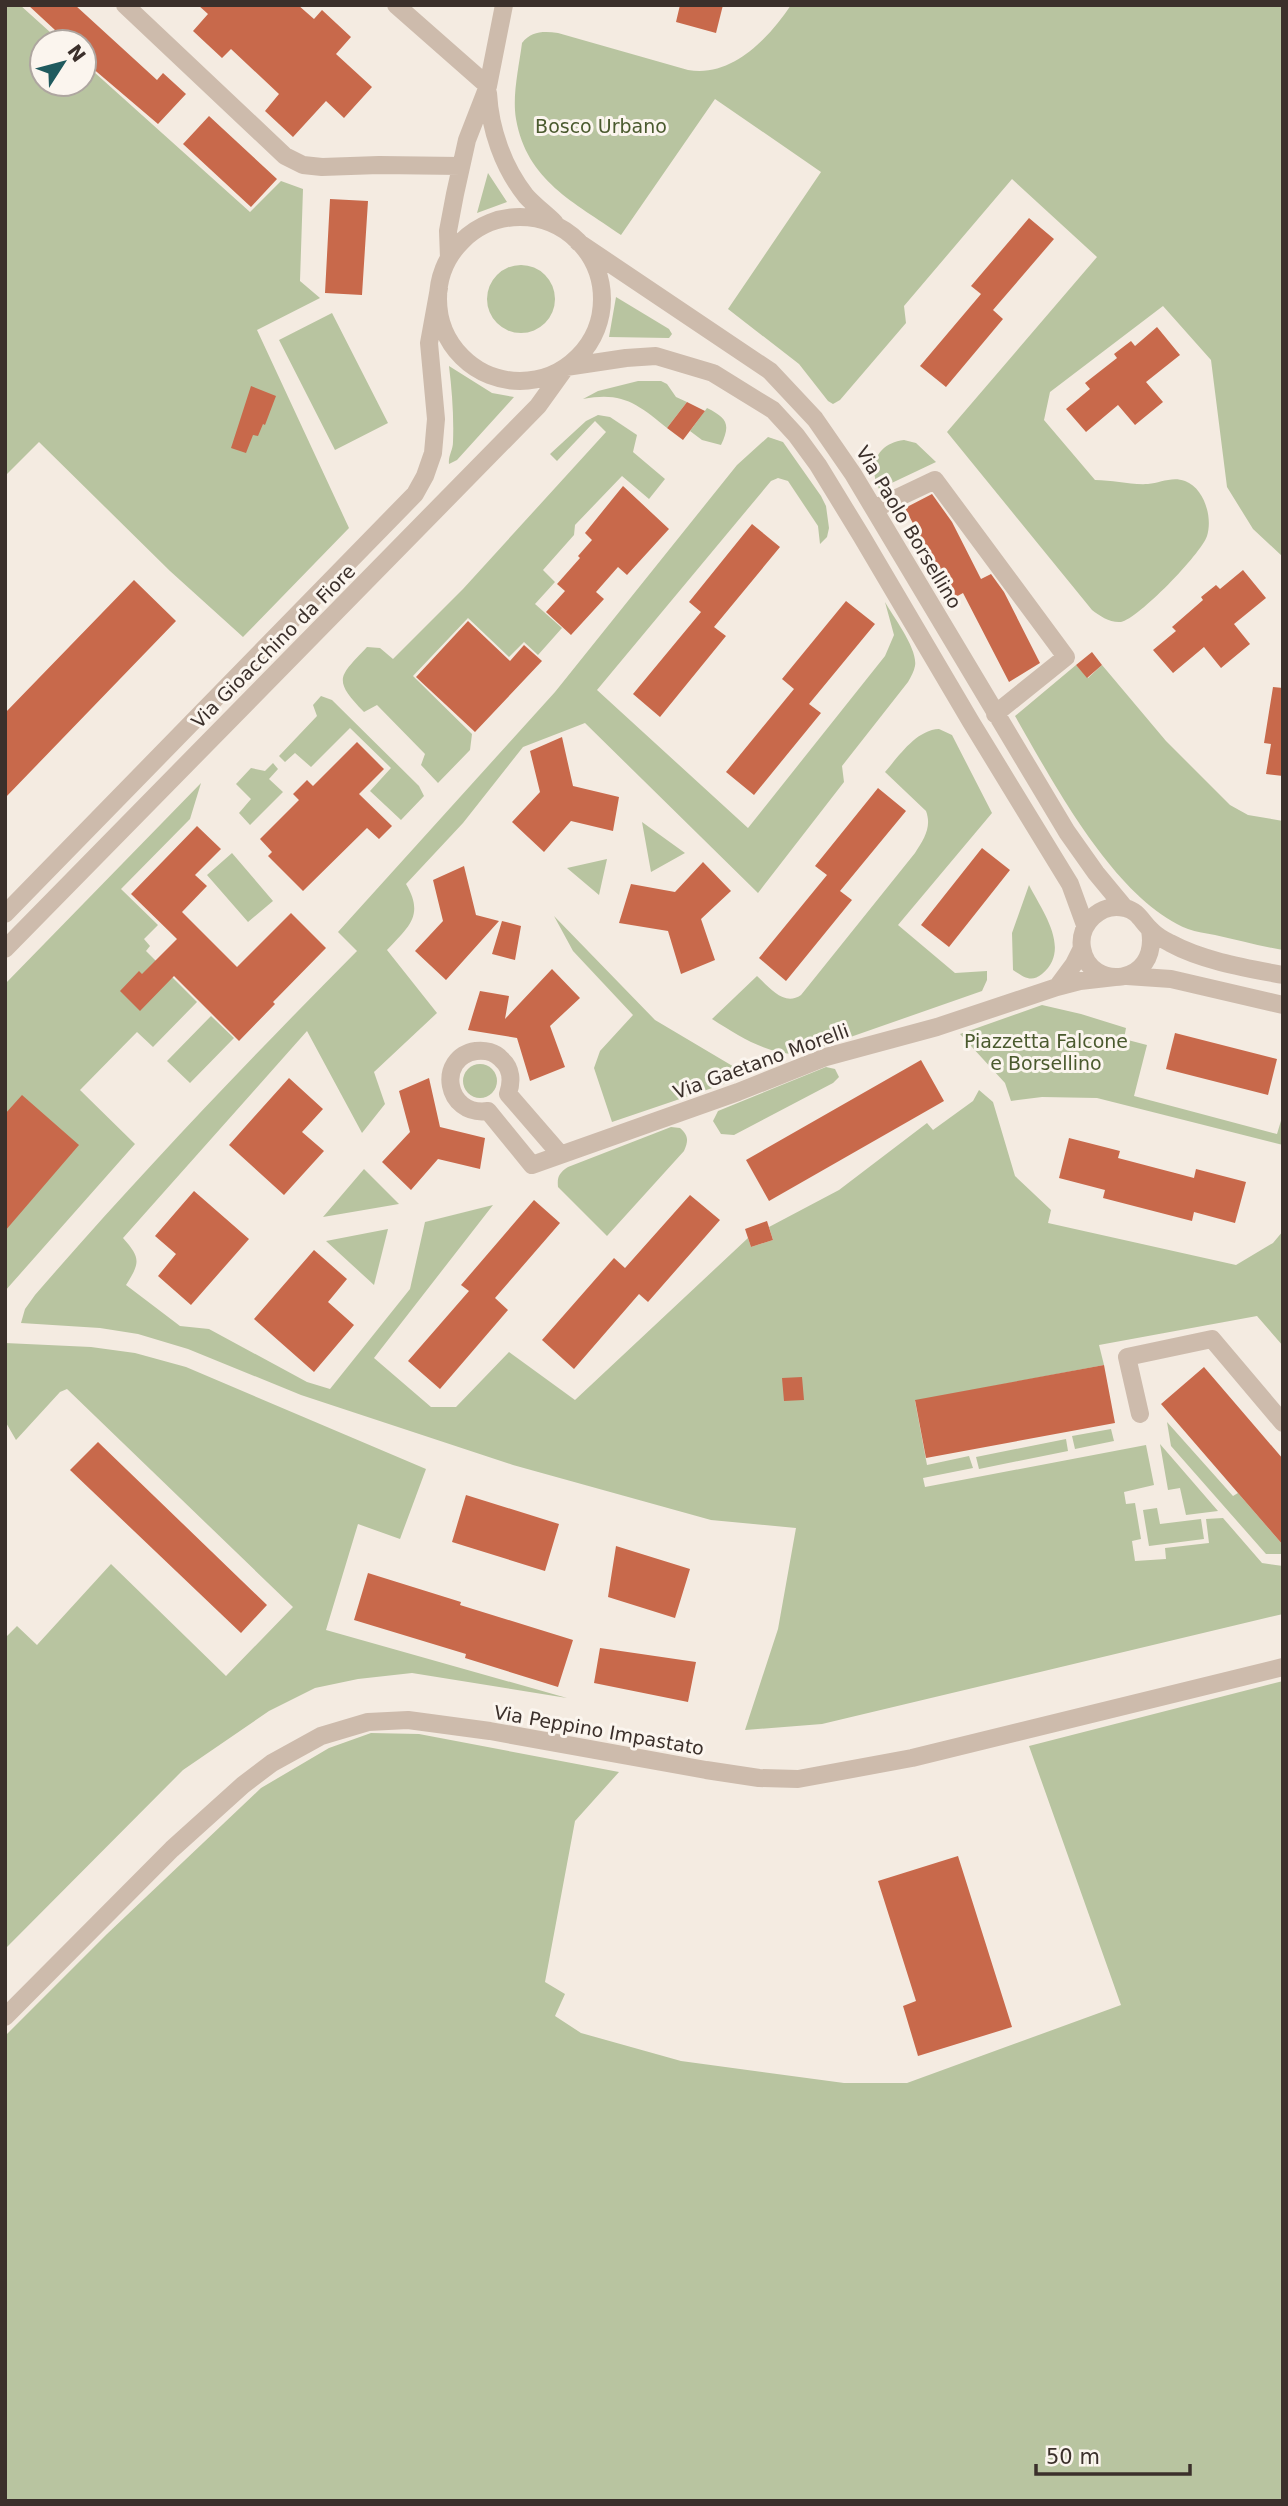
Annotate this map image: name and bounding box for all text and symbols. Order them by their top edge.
north arrow [28,28,98,98]
text: N [63,40,90,66]
park label: Bosco Urbano [535,115,667,137]
street label: Via Paolo Borsellino [852,442,966,612]
street label: Via Gioacchino da Fiore [187,560,359,732]
street label: Via Gaetano Morelli [670,1019,852,1103]
park label: Piazzetta Falcone e Borsellino [964,1030,1128,1074]
street label: Via Peppino Impastato [492,1701,706,1759]
scale bar [1036,2432,1190,2476]
text: 50 m [1046,2445,1100,2469]

